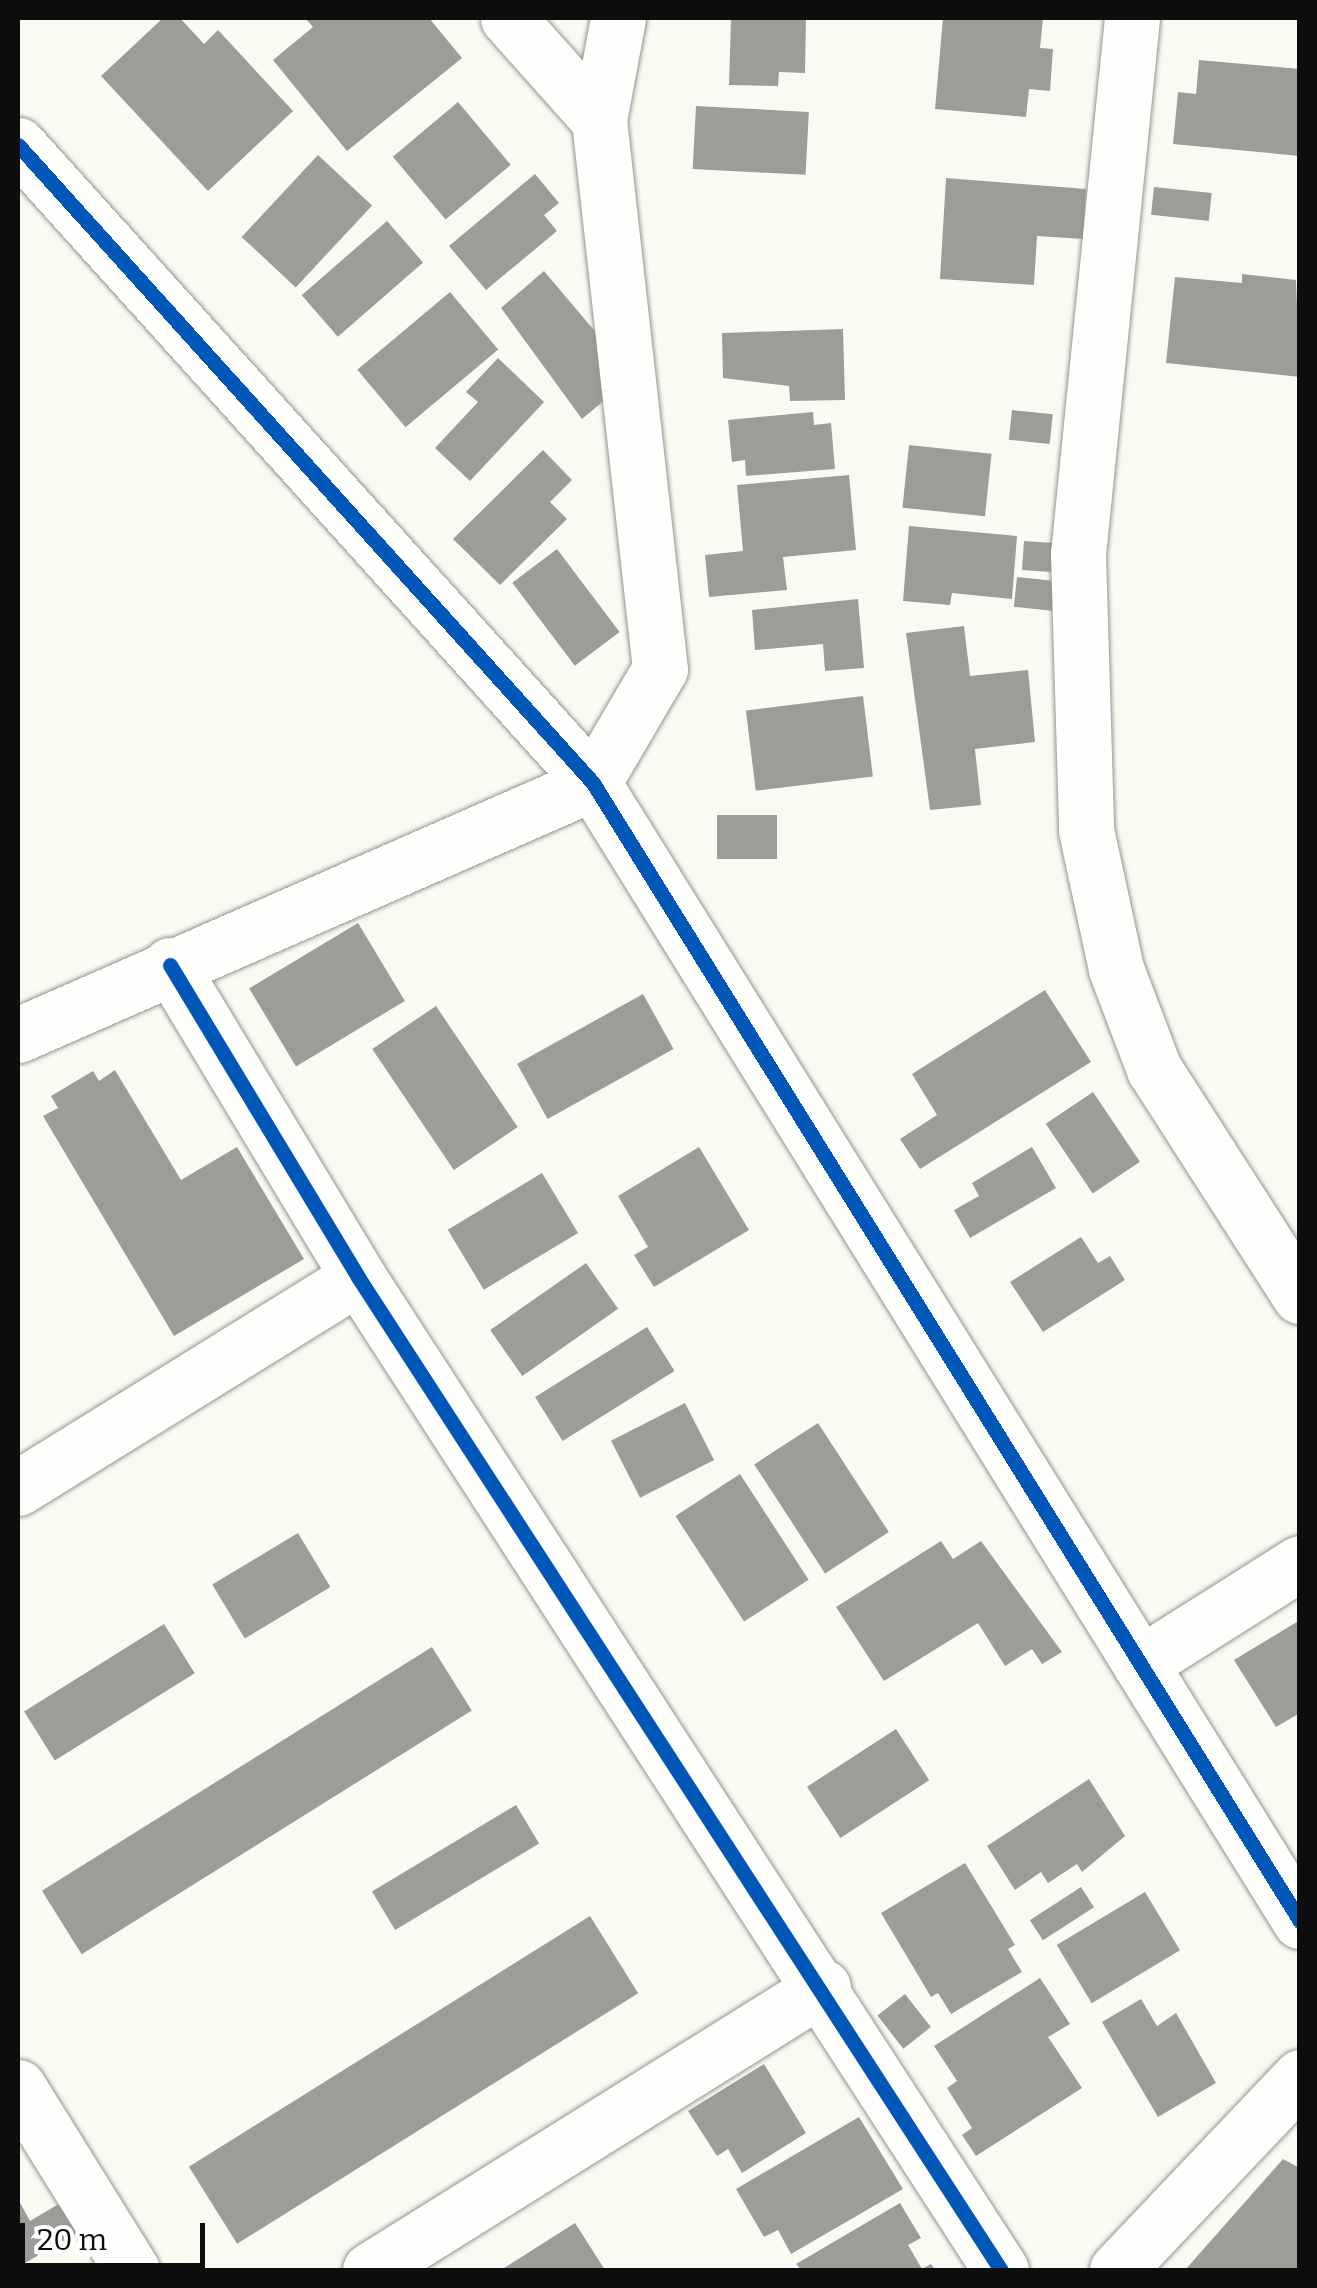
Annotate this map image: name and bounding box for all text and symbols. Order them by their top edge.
scale bar [25,2203,210,2265]
text: 20 m [37,2222,107,2258]

